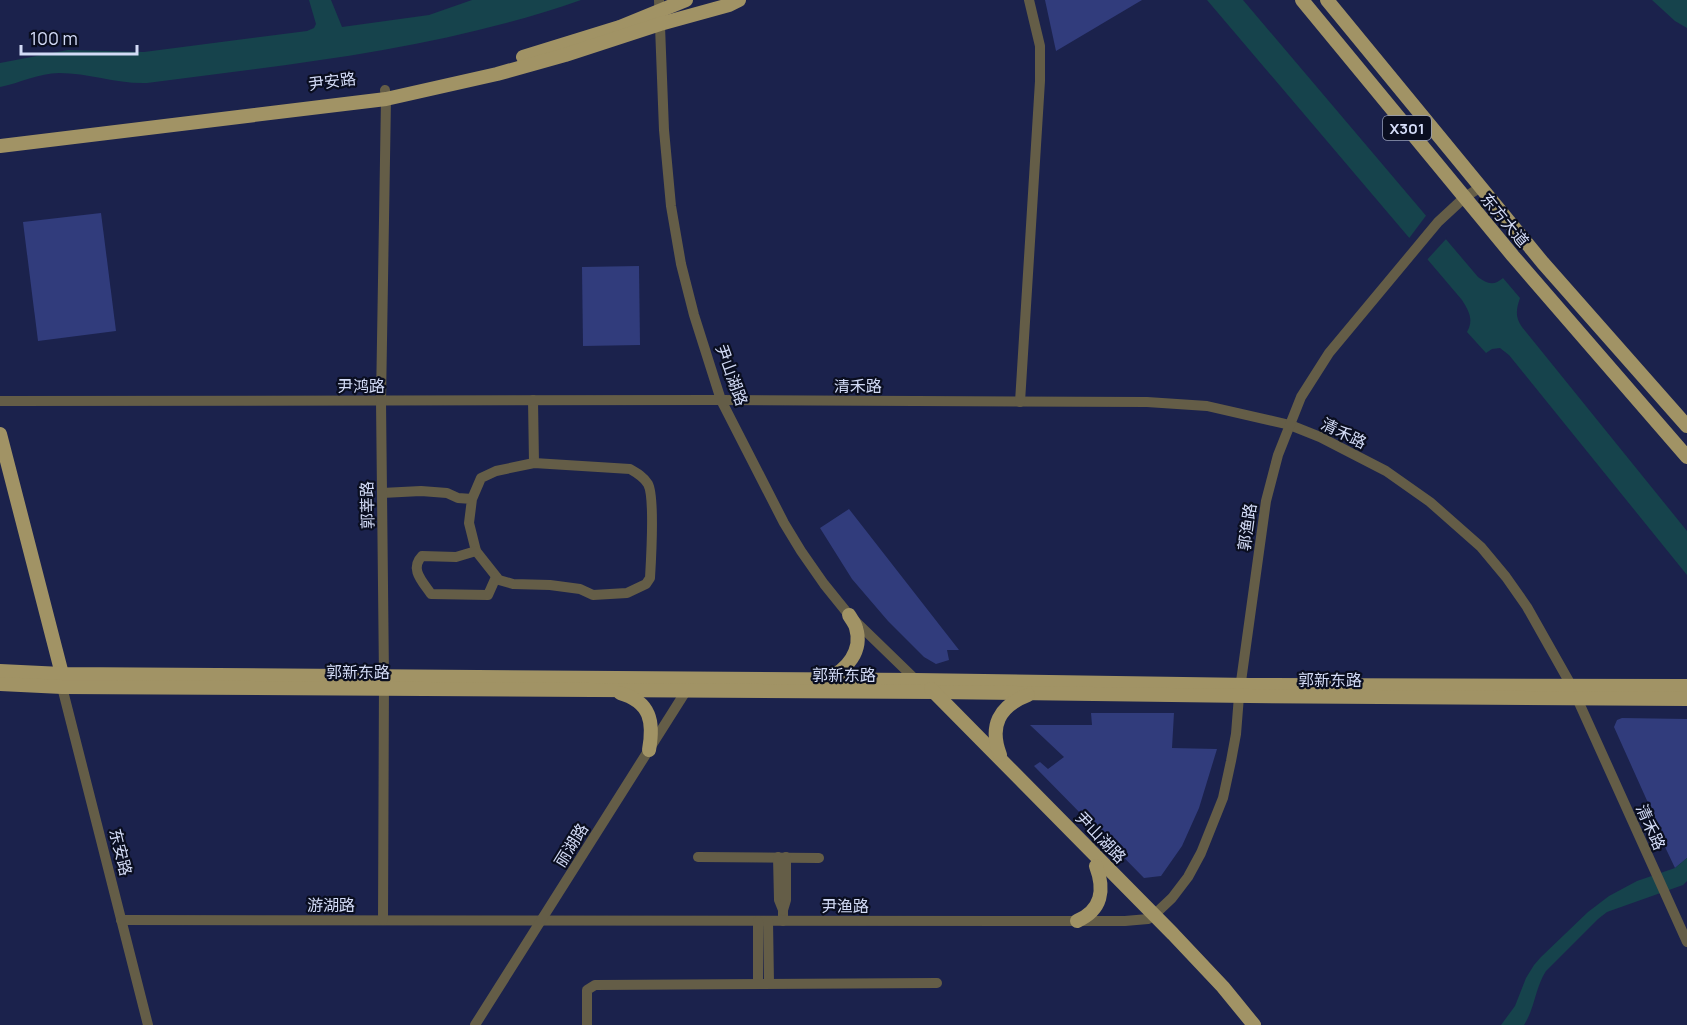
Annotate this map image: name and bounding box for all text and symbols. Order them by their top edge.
scale bar [21,18,136,56]
text: 100 m [30,26,78,50]
street label: 尹安路 [307,67,357,95]
road number: X301 [1383,116,1431,140]
street label: 东方大道 [1476,188,1534,252]
street label: 尹山湖路 [711,341,753,409]
street label: 尹鸿路 [337,375,385,397]
street label: 清禾路 [834,375,882,397]
street label: 清禾路 [1318,413,1370,453]
street label: 郭莘路 [356,481,378,529]
street label: 郭渔路 [1233,502,1261,552]
street label: 郭新东路 [326,661,390,683]
street label: 郭新东路 [812,664,876,686]
street label: 郭新东路 [1298,669,1362,691]
street label: 清禾路 [1631,801,1671,853]
street label: 尹山湖路 [1071,806,1131,868]
street label: 丽湖路 [549,819,593,871]
street label: 东安路 [105,826,137,878]
street label: 游湖路 [307,894,355,916]
street label: 尹渔路 [821,895,869,917]

